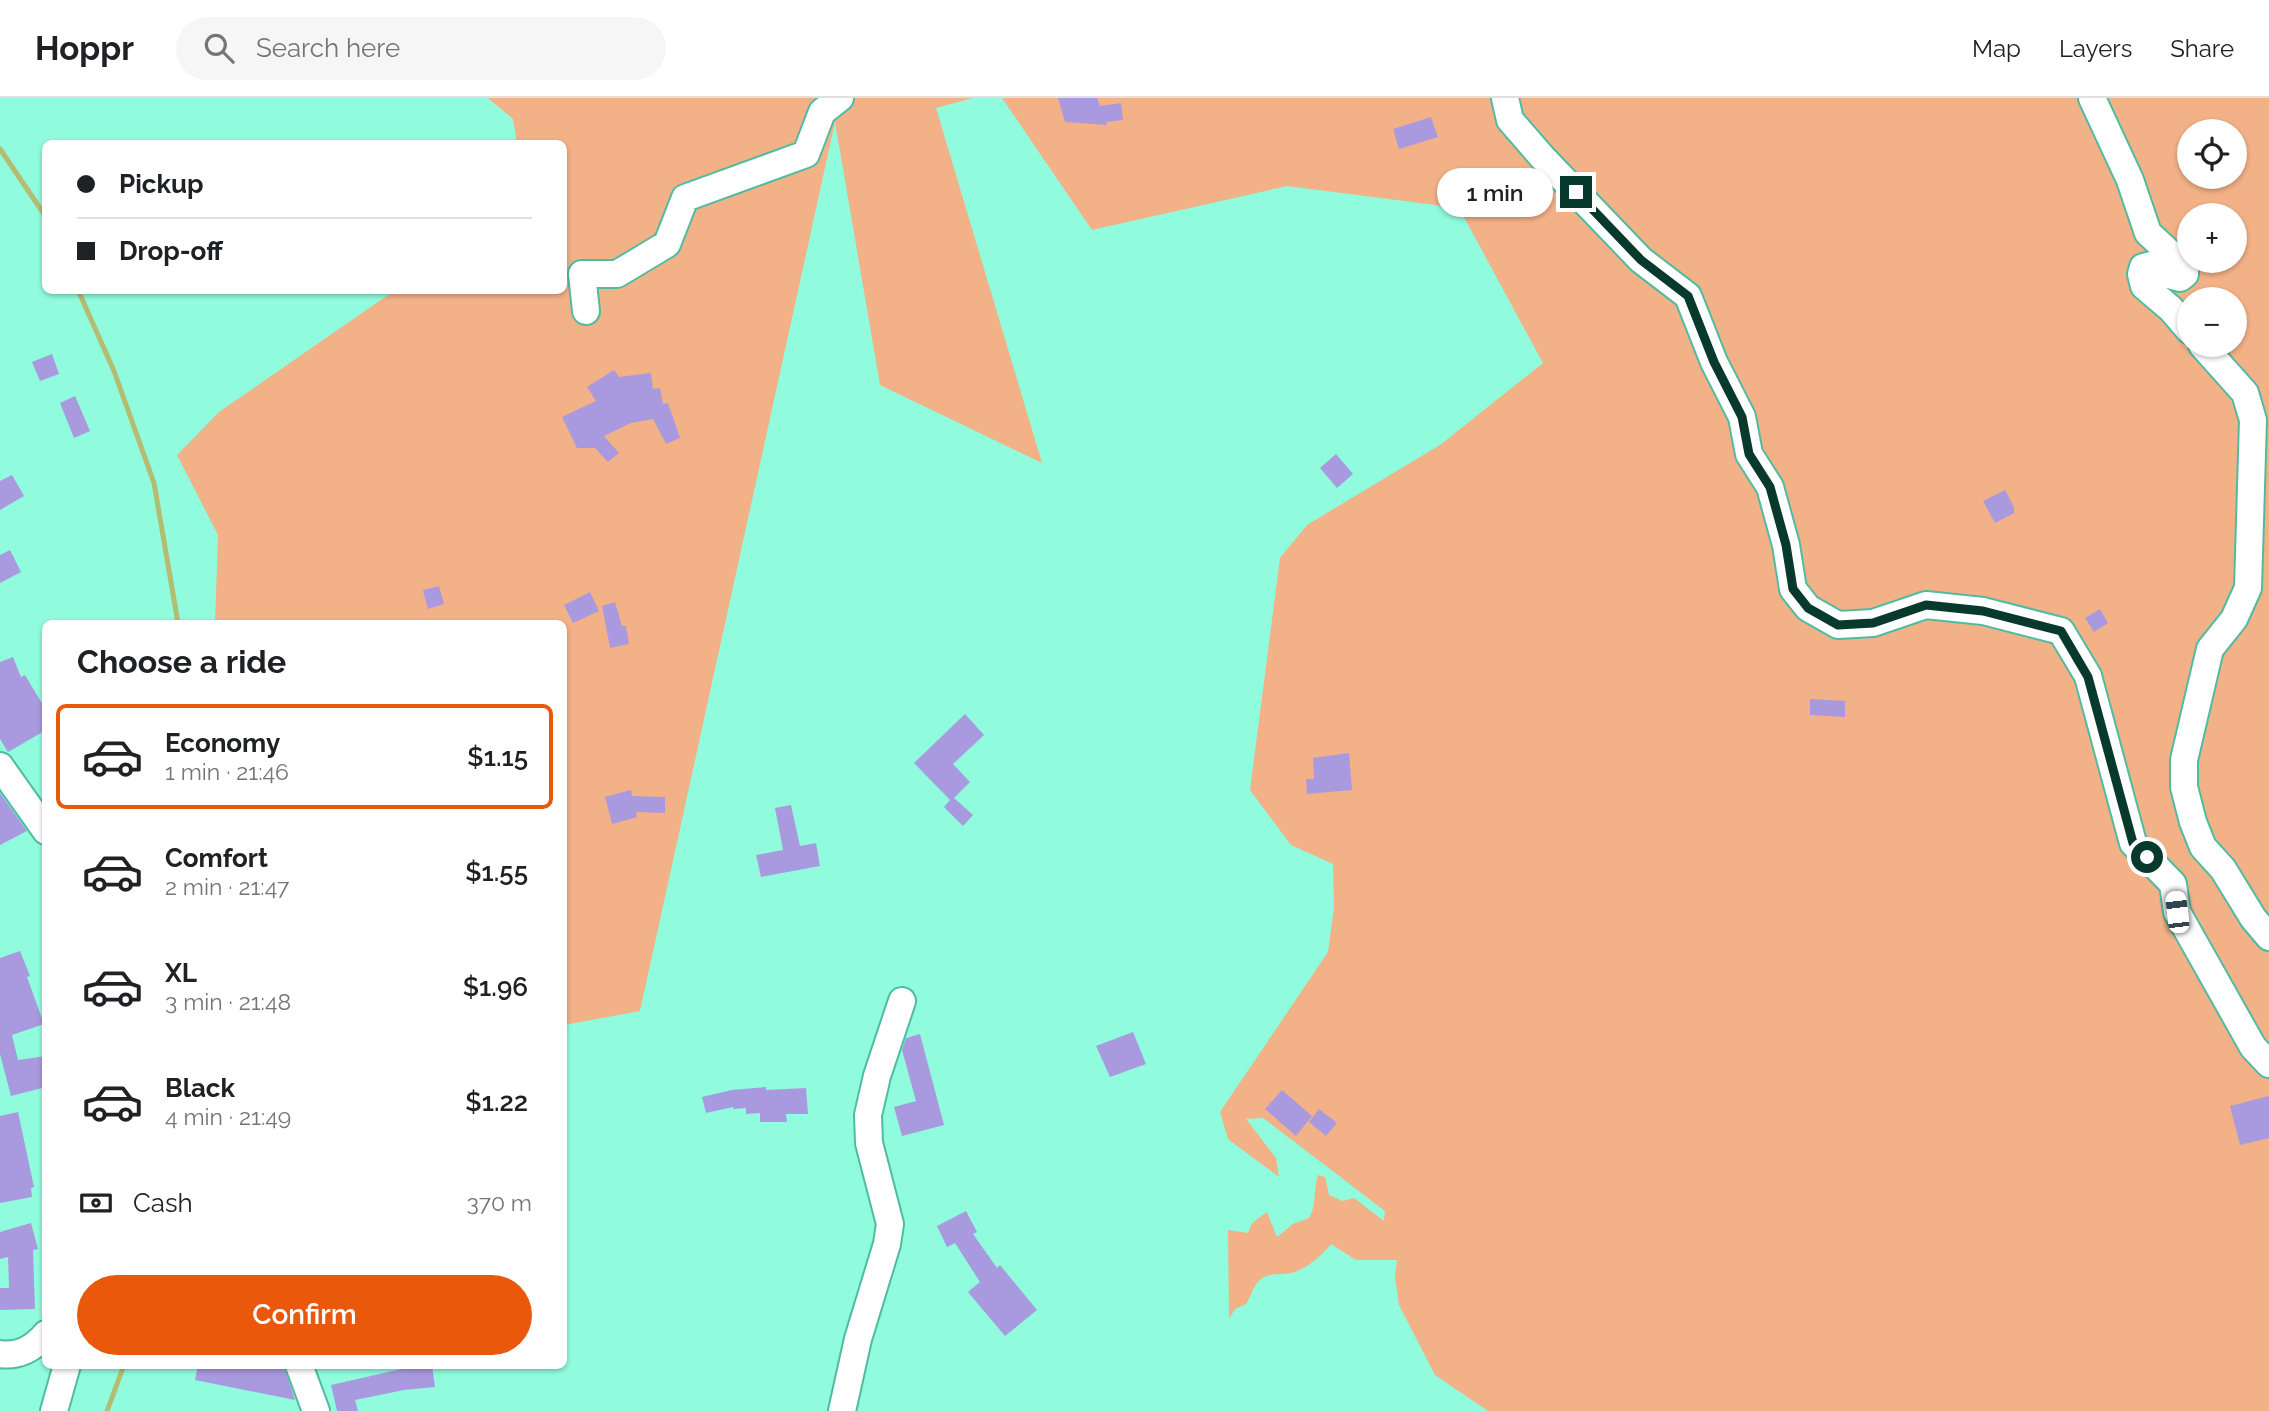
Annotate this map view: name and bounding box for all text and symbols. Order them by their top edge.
search box [176,17,666,80]
text: Hoppr [35,29,134,68]
icon: search [200,29,238,67]
text: Search here [256,33,400,63]
text: Map [1972,34,2021,63]
text: Layers [2059,34,2132,63]
text: Share [2170,34,2234,63]
map controls [2177,119,2247,357]
button: locate [2177,119,2247,189]
callout: 1 min [1436,168,1552,217]
text: Pickup [119,169,204,199]
route end [1560,176,1592,208]
text: 1 min [1466,179,1524,206]
button: + [2177,203,2247,273]
text: Drop-off [119,236,223,266]
button: − [2177,287,2247,357]
text: Choose a ride [77,643,286,680]
icon: car [81,725,144,788]
text: Economy [165,728,280,758]
text: $1.15 [467,742,528,772]
text: 1 min · 21:46 [165,758,289,785]
icon: car [81,840,144,903]
route start [2131,841,2163,873]
text: Comfort [165,843,268,873]
text: $1.55 [465,857,528,887]
text: 2 min · 21:47 [165,873,289,900]
car [2165,890,2190,934]
icon: car [81,955,144,1018]
text: XL [165,958,197,988]
text: $1.96 [463,972,528,1002]
text: 3 min · 21:48 [165,988,291,1015]
icon: car [81,1070,144,1133]
text: Black [165,1073,235,1103]
text: $1.22 [465,1087,528,1117]
text: 4 min · 21:49 [165,1103,291,1130]
icon: cash [77,1184,115,1222]
text: Cash [133,1188,193,1218]
text: 370 m [467,1189,532,1216]
button: Confirm [77,1275,532,1355]

